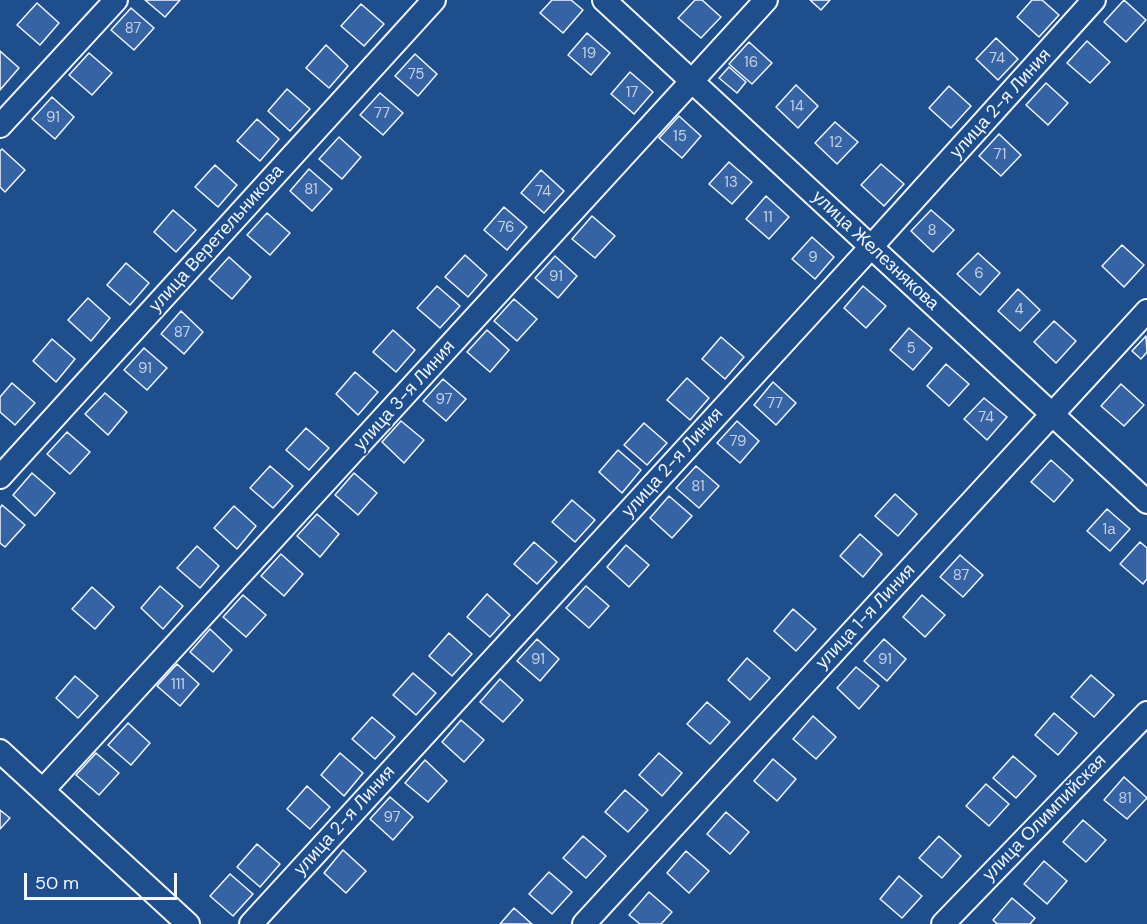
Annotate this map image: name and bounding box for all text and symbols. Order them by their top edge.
house number: 87 [125,20,141,38]
house number: 19 [582,45,596,63]
street label: улица 2-я Линия [946,45,1056,163]
house number: 74 [989,50,1005,68]
house number: 16 [744,54,758,72]
house number: 75 [408,66,424,84]
house number: 17 [626,84,638,102]
house number: 14 [790,98,804,116]
house number: 77 [374,105,390,123]
house number: 91 [46,109,60,127]
house number: 15 [673,128,687,146]
house number: 12 [829,134,843,152]
house number: 71 [994,146,1006,164]
street label: улица Веретельникова [145,161,289,317]
house number: 13 [724,174,738,192]
house number: 81 [304,181,318,199]
house number: 74 [535,183,551,201]
street label: улица Железнякова [807,187,943,315]
house number: 11 [763,209,773,227]
house number: 76 [497,219,515,237]
house number: 8 [927,222,937,240]
house number: 9 [808,249,818,267]
house number: 6 [974,265,984,283]
house number: 91 [549,268,563,286]
house number: 4 [1014,301,1024,319]
house number: 87 [174,324,190,342]
street label: улица 3-я Линия [350,336,460,456]
house number: 5 [906,340,916,358]
house number: 91 [138,360,152,378]
house number: 97 [435,391,453,409]
house number: 77 [767,395,783,413]
street label: улица 2-я Линия [618,404,728,522]
house number: 74 [978,409,994,427]
house number: 79 [729,433,747,451]
house number: 81 [691,478,705,496]
house number: 1а [1102,521,1116,539]
street label: улица 1-я Линия [812,560,920,674]
house number: 87 [953,567,969,585]
house number: 91 [531,651,545,669]
house number: 91 [878,651,892,669]
house number: 111 [171,676,185,694]
street label: улица Олимпийская [979,750,1111,886]
street label: улица 2-я Линия [290,762,400,880]
house number: 81 [1118,790,1132,808]
house number: 97 [383,809,401,827]
scale bar [27,861,180,899]
text: 50 m [35,871,79,895]

